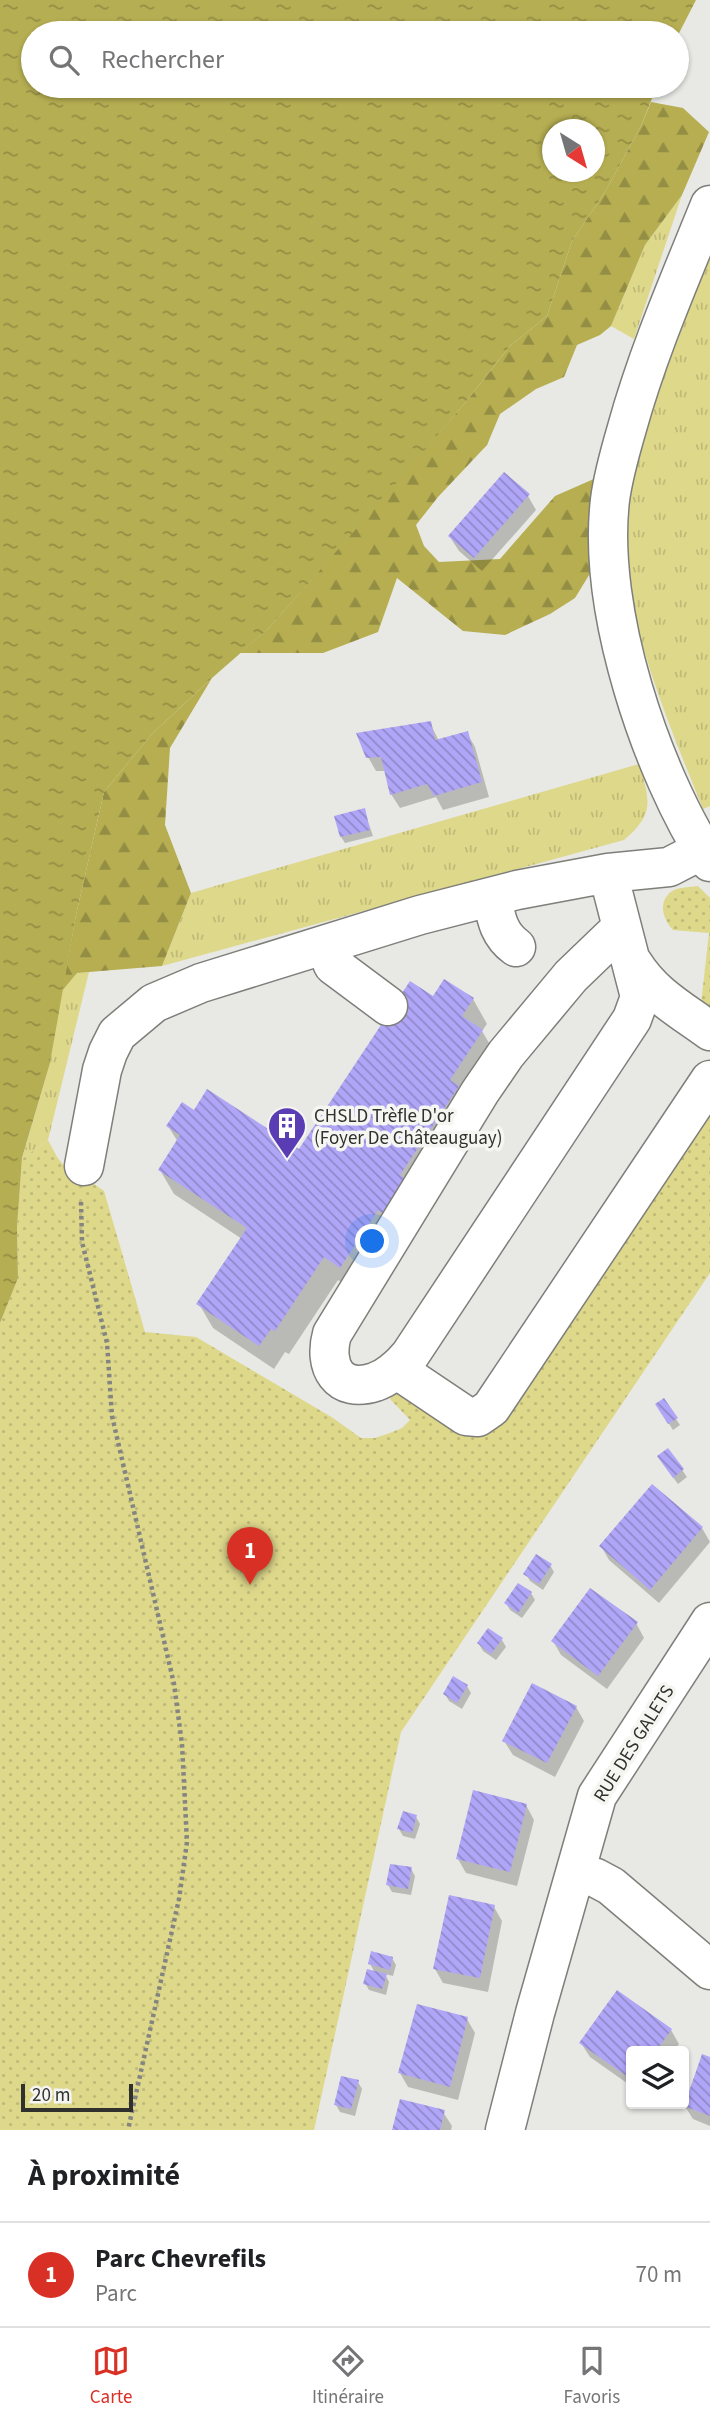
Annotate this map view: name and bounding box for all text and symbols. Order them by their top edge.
search box [21,21,689,98]
icon: search [45,41,83,79]
text: Rechercher [101,41,224,78]
north arrow [542,119,605,182]
place label: CHSLD Trèfle D'or (Foyer De Châteauguay) [314,1103,503,1152]
building icon: CHSLD Trèfle D'or (Foyer De Châteauguay) [266,1105,308,1160]
your location [355,1224,389,1258]
pin: 1 [227,1527,273,1585]
street label: RUE DES GALETS [587,1680,681,1807]
map controls [626,2046,689,2109]
button: layers [626,2046,689,2109]
scale bar [21,2081,133,2113]
text: 20 m [32,2082,70,2109]
text: À proximité [28,2154,180,2197]
text: Parc Chevrefils [95,2240,266,2277]
text: 1 [45,2258,57,2291]
text: 70 m [635,2258,682,2291]
text: Parc [95,2277,137,2310]
tab: Carte [90,2342,132,2411]
tab: Itinéraire [312,2342,384,2411]
tab: Favoris [564,2342,620,2411]

